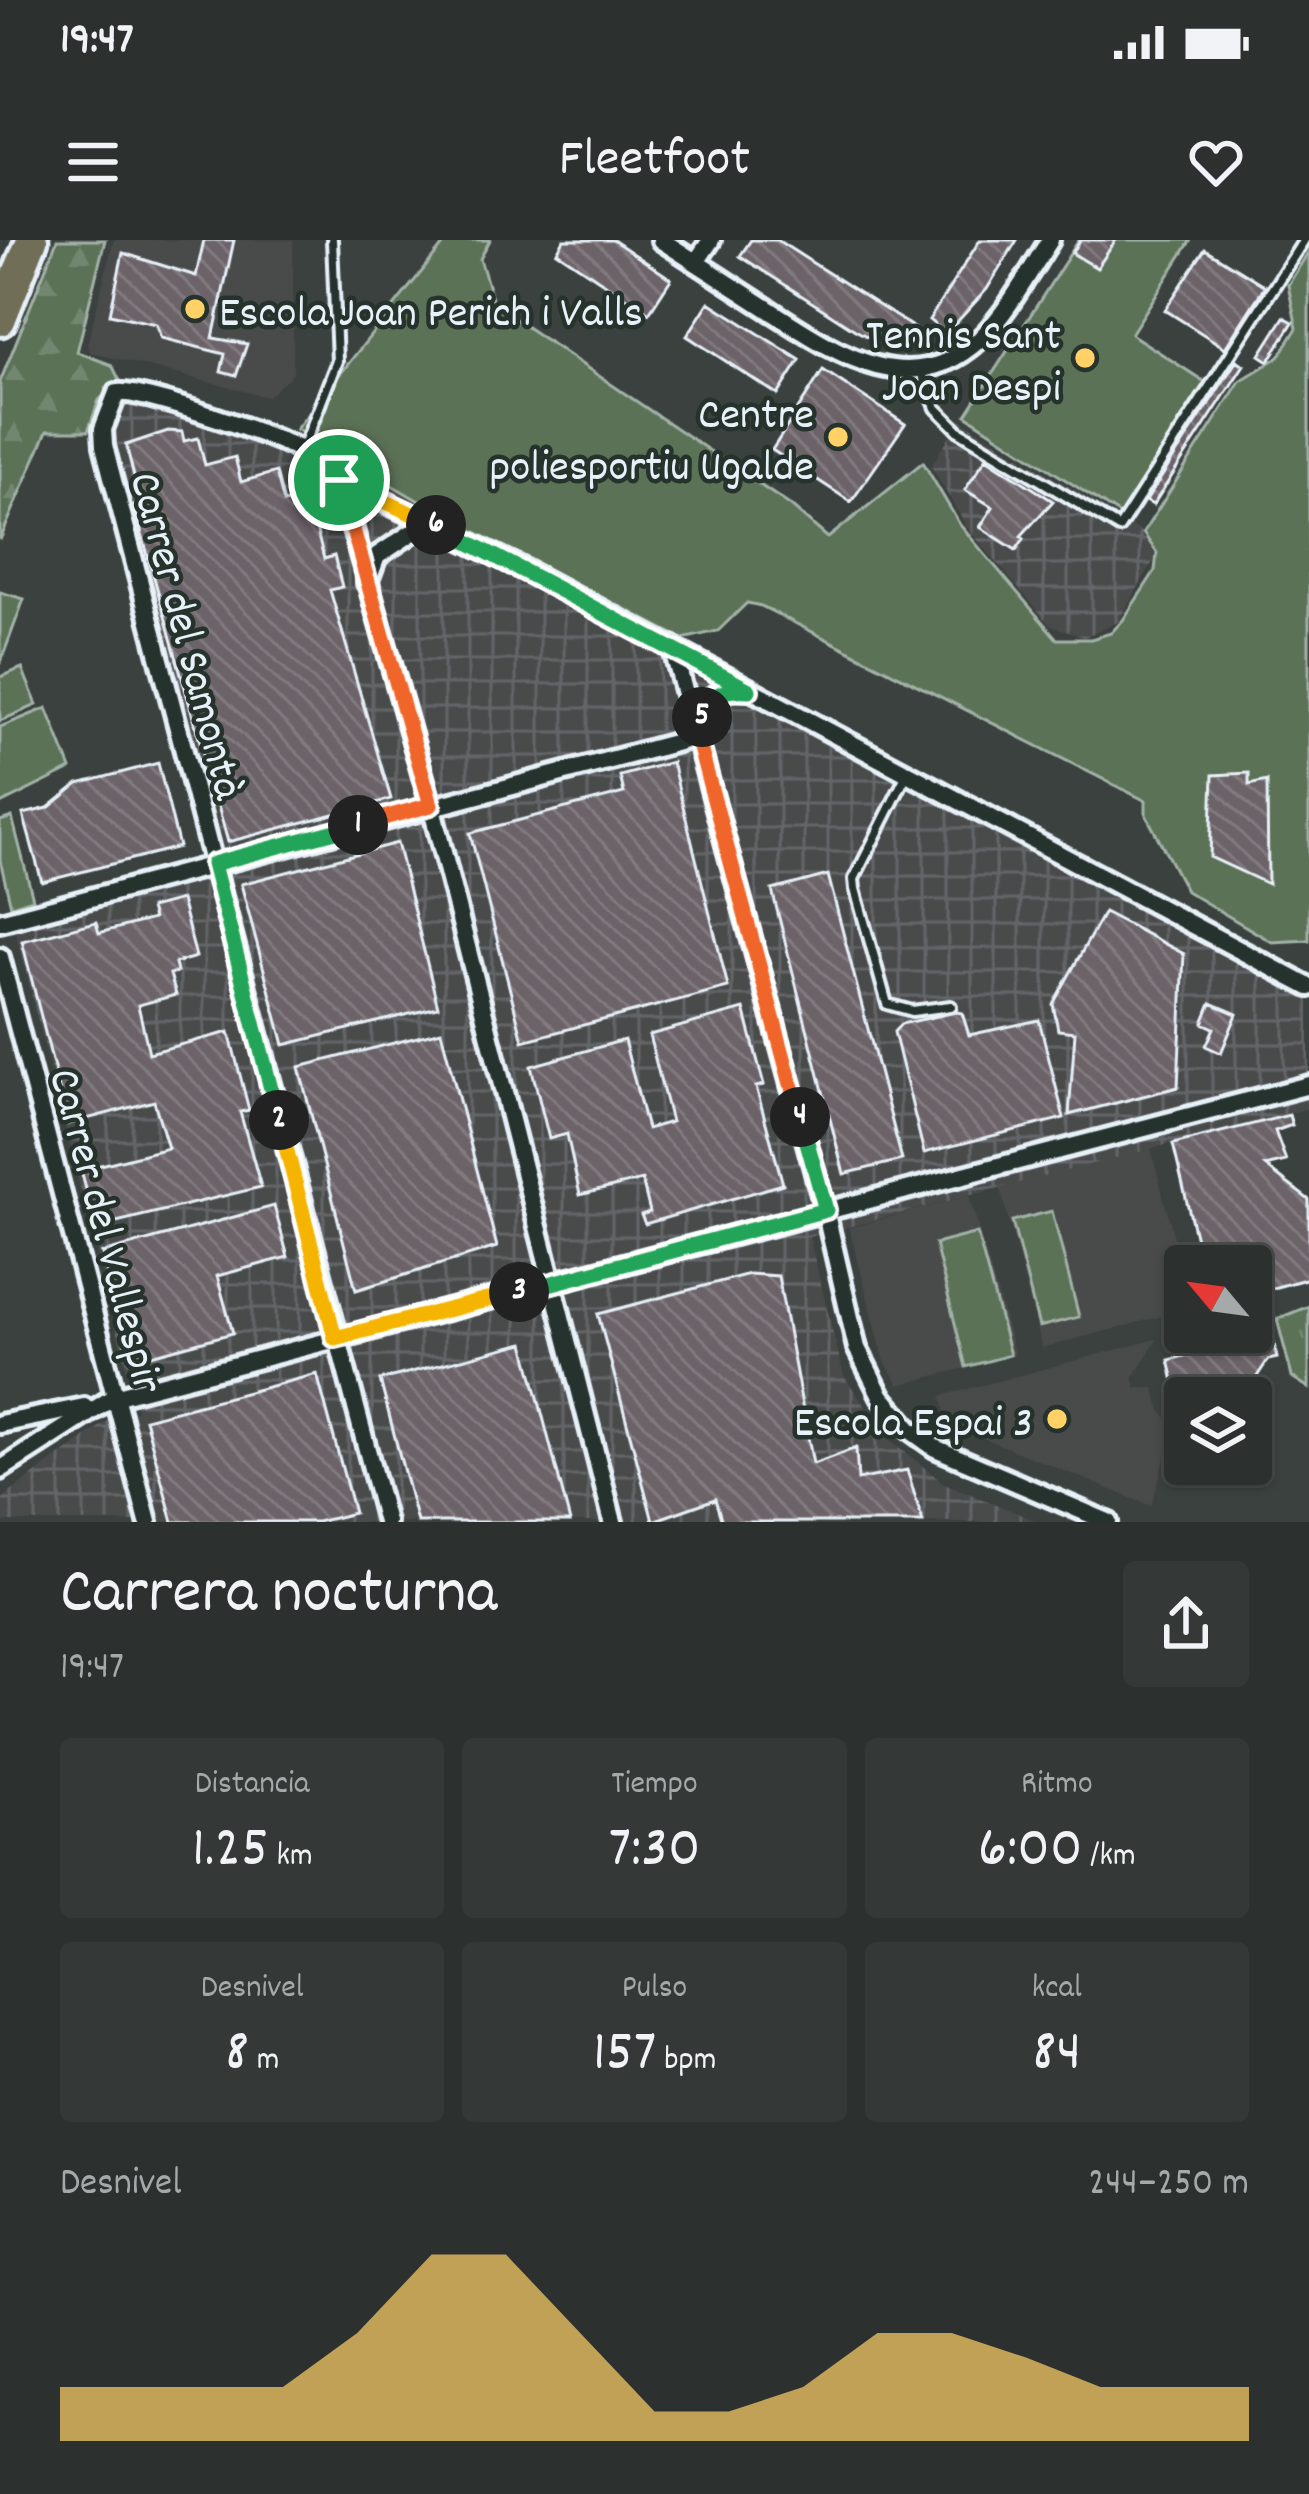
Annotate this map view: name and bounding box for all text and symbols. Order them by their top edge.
text: 19:47 [60,10,134,74]
text: Fleetfoot [559,124,750,201]
icon: menu [60,129,126,195]
icon: heart [1183,129,1249,195]
place label: Escola Joan Perich i Valls [219,284,643,348]
marker: Escola Joan Perich i Valls [182,296,208,322]
place label: Tennis Sant Joan Despi [866,307,1061,423]
marker: Tennis Sant Joan Despi [1072,345,1098,371]
place label: Centre poliesportiu Ugalde [489,386,814,502]
marker: Centre poliesportiu Ugalde [825,424,851,450]
pin [288,429,390,531]
icon: arrive [306,447,372,513]
street label: Carrer del Samontà [109,466,258,808]
pin: 6 [406,495,466,555]
text: 6 [428,501,444,548]
pin: 5 [672,687,732,747]
text: 5 [694,693,710,740]
pin: 1 [328,795,388,855]
text: 1 [354,801,362,848]
street label: Carrer del Vallespir [28,1062,176,1402]
pin: 4 [770,1087,830,1147]
pin: 2 [249,1090,309,1150]
text: 4 [793,1093,807,1140]
text: 2 [272,1096,286,1143]
north arrow [1164,1245,1272,1353]
map controls [1164,1245,1272,1485]
pin: 3 [489,1262,549,1322]
text: 3 [512,1268,526,1315]
button: layers [1164,1377,1272,1485]
place label: Escola Espai 3 [794,1394,1033,1458]
marker: Escola Espai 3 [1044,1406,1070,1432]
text: Carrera nocturna [60,1550,497,1644]
button: share [1123,1561,1249,1687]
text: 19:47 [60,1642,124,1697]
text: Distancia [195,1762,309,1809]
text: Tiempo [611,1762,698,1809]
text: Ritmo [1021,1762,1093,1809]
text: 1.25 [192,1809,269,1895]
text: 7:30 [608,1809,701,1895]
text: 6:00 [978,1809,1083,1895]
text: km [269,1834,313,1881]
text: /km [1083,1834,1136,1881]
text: Desnivel [201,1966,304,2013]
text: Pulso [622,1966,687,2013]
text: kcal [1032,1966,1082,2013]
text: 8 [225,2013,249,2099]
text: 157 [593,2013,657,2099]
text: 84 [1032,2013,1081,2099]
text: m [249,2038,279,2085]
text: bpm [657,2038,716,2085]
text: Desnivel [60,2158,182,2213]
text: 244–250 m [1088,2158,1249,2213]

